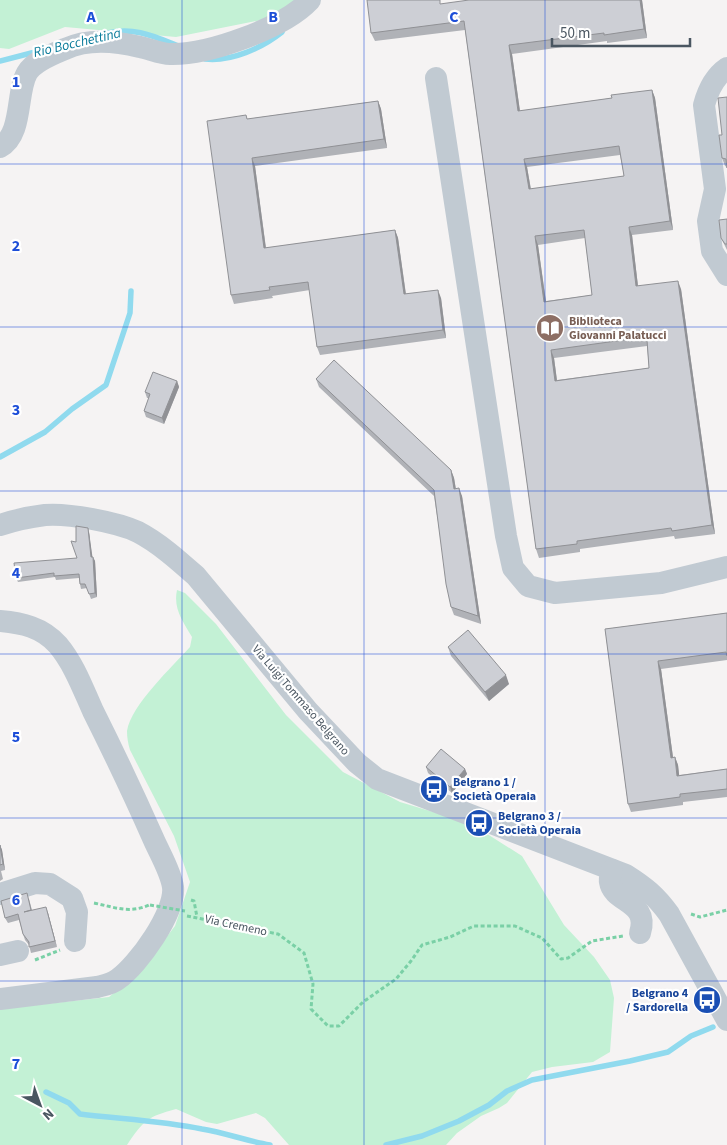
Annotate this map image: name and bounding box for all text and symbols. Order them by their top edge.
text: A [85,6,96,28]
text: B [268,6,278,28]
text: C [449,6,459,28]
scale bar [552,15,690,47]
water label: Rio Bocchettina [31,23,123,63]
text: 50 m [560,23,590,44]
text: 1 [12,71,20,93]
text: 2 [12,235,20,257]
library icon: Biblioteca Giovanni Palatucci [535,313,565,343]
place label: Biblioteca Giovanni Palatucci [569,313,667,344]
text: 3 [12,399,20,421]
text: 4 [12,562,21,584]
street label: Via Luigi Tommaso Belgrano [248,641,353,759]
text: 5 [12,726,20,748]
bus stop icon: Belgrano 1 / Società Operaia [419,774,449,804]
place label: Belgrano 1 / Società Operaia [453,774,536,805]
bus stop icon: Belgrano 3 / Società Operaia [464,808,494,838]
place label: Belgrano 3 / Società Operaia [498,808,581,839]
text: 6 [12,889,20,911]
street label: Via Cremeno [203,911,269,940]
place label: Belgrano 4 / Sardorella [626,985,689,1016]
bus stop icon: Belgrano 4 / Sardorella [692,985,722,1015]
text: 7 [12,1053,20,1075]
north arrow [15,1080,65,1130]
text: N [38,1103,58,1125]

